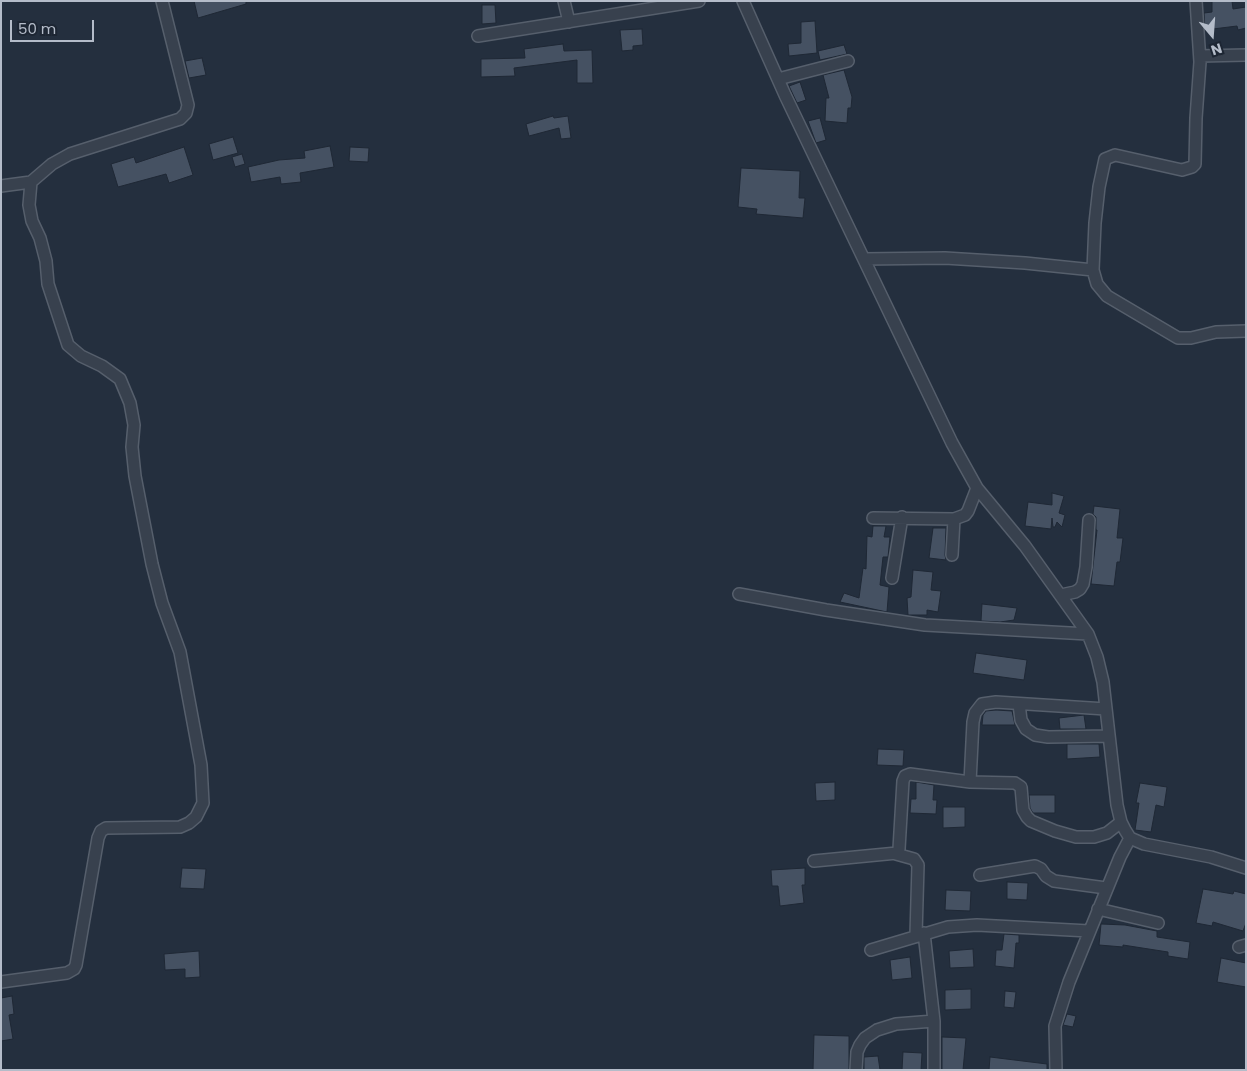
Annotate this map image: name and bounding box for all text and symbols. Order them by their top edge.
scale bar [12,10,96,42]
north arrow [1187,10,1237,60]
text: 50 m [18,18,56,39]
text: N [1209,38,1225,60]

